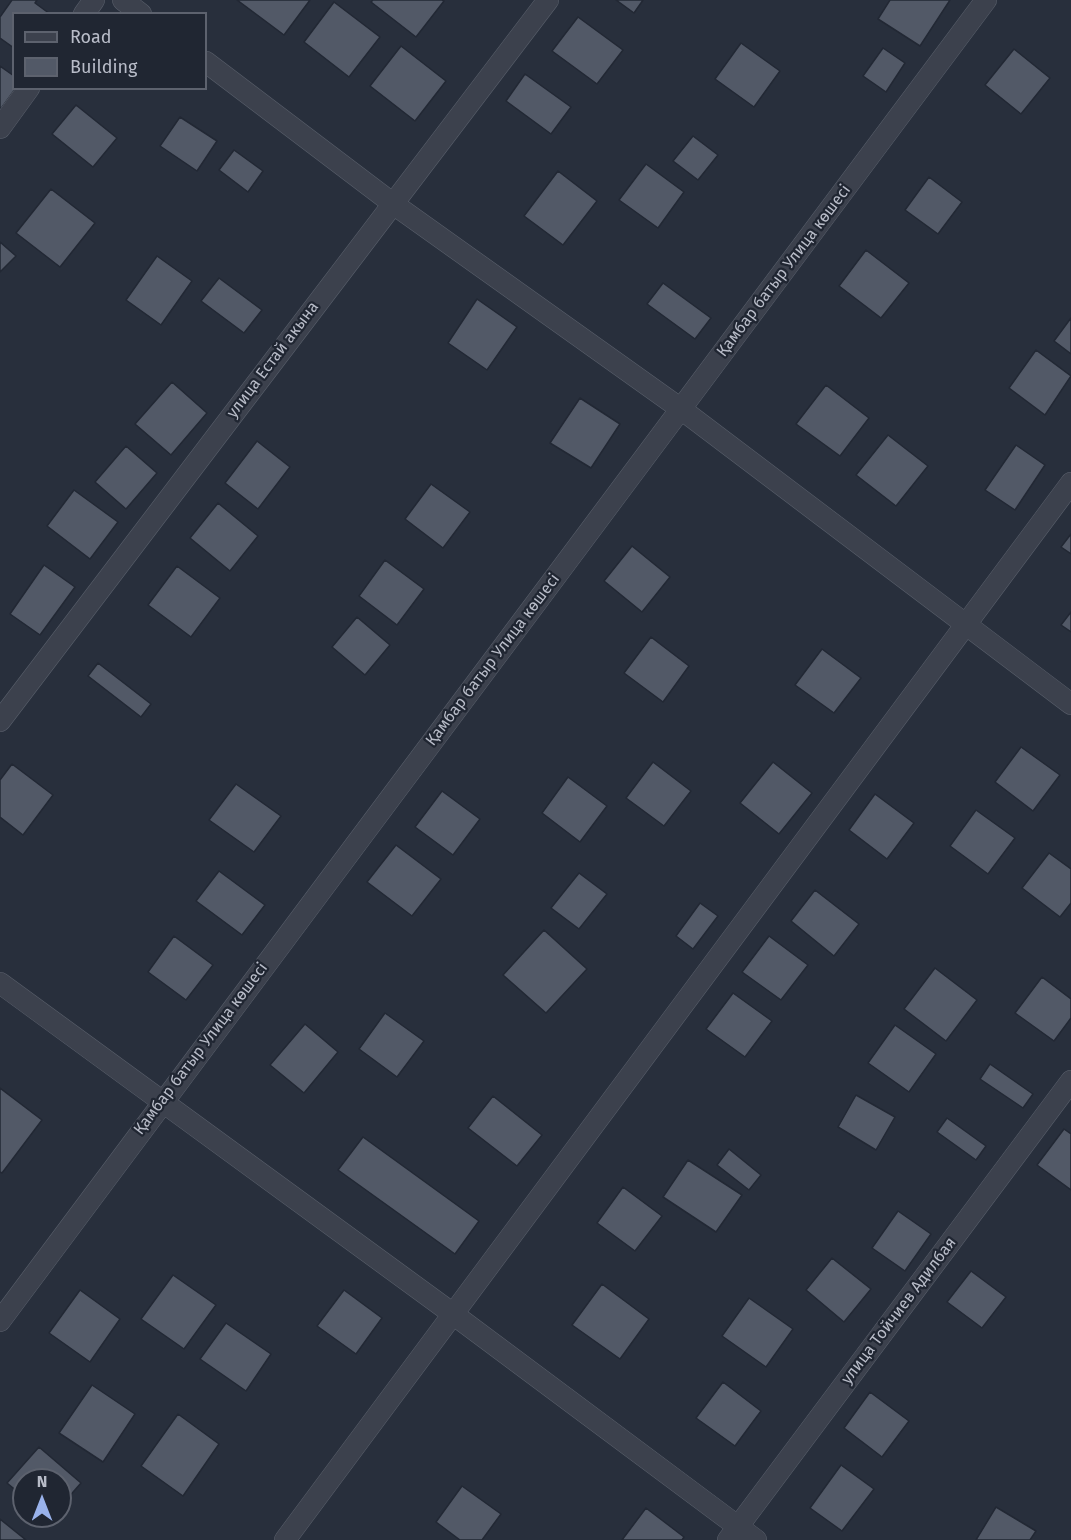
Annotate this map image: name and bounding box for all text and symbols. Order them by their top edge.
legend [12,12,207,90]
text: Road [70,26,112,48]
text: Building [70,56,137,78]
street label: Қамбар батыр Улица көшесі [713,181,855,361]
street label: улица Естай акына [223,298,323,422]
street label: Қамбар батыр Улица көшесі [422,570,564,750]
street label: Қамбар батыр Улица көшесі [130,959,272,1139]
street label: улица Тойчиев Адилбая [837,1234,961,1388]
north arrow [12,1468,72,1528]
text: N [37,1472,47,1491]

